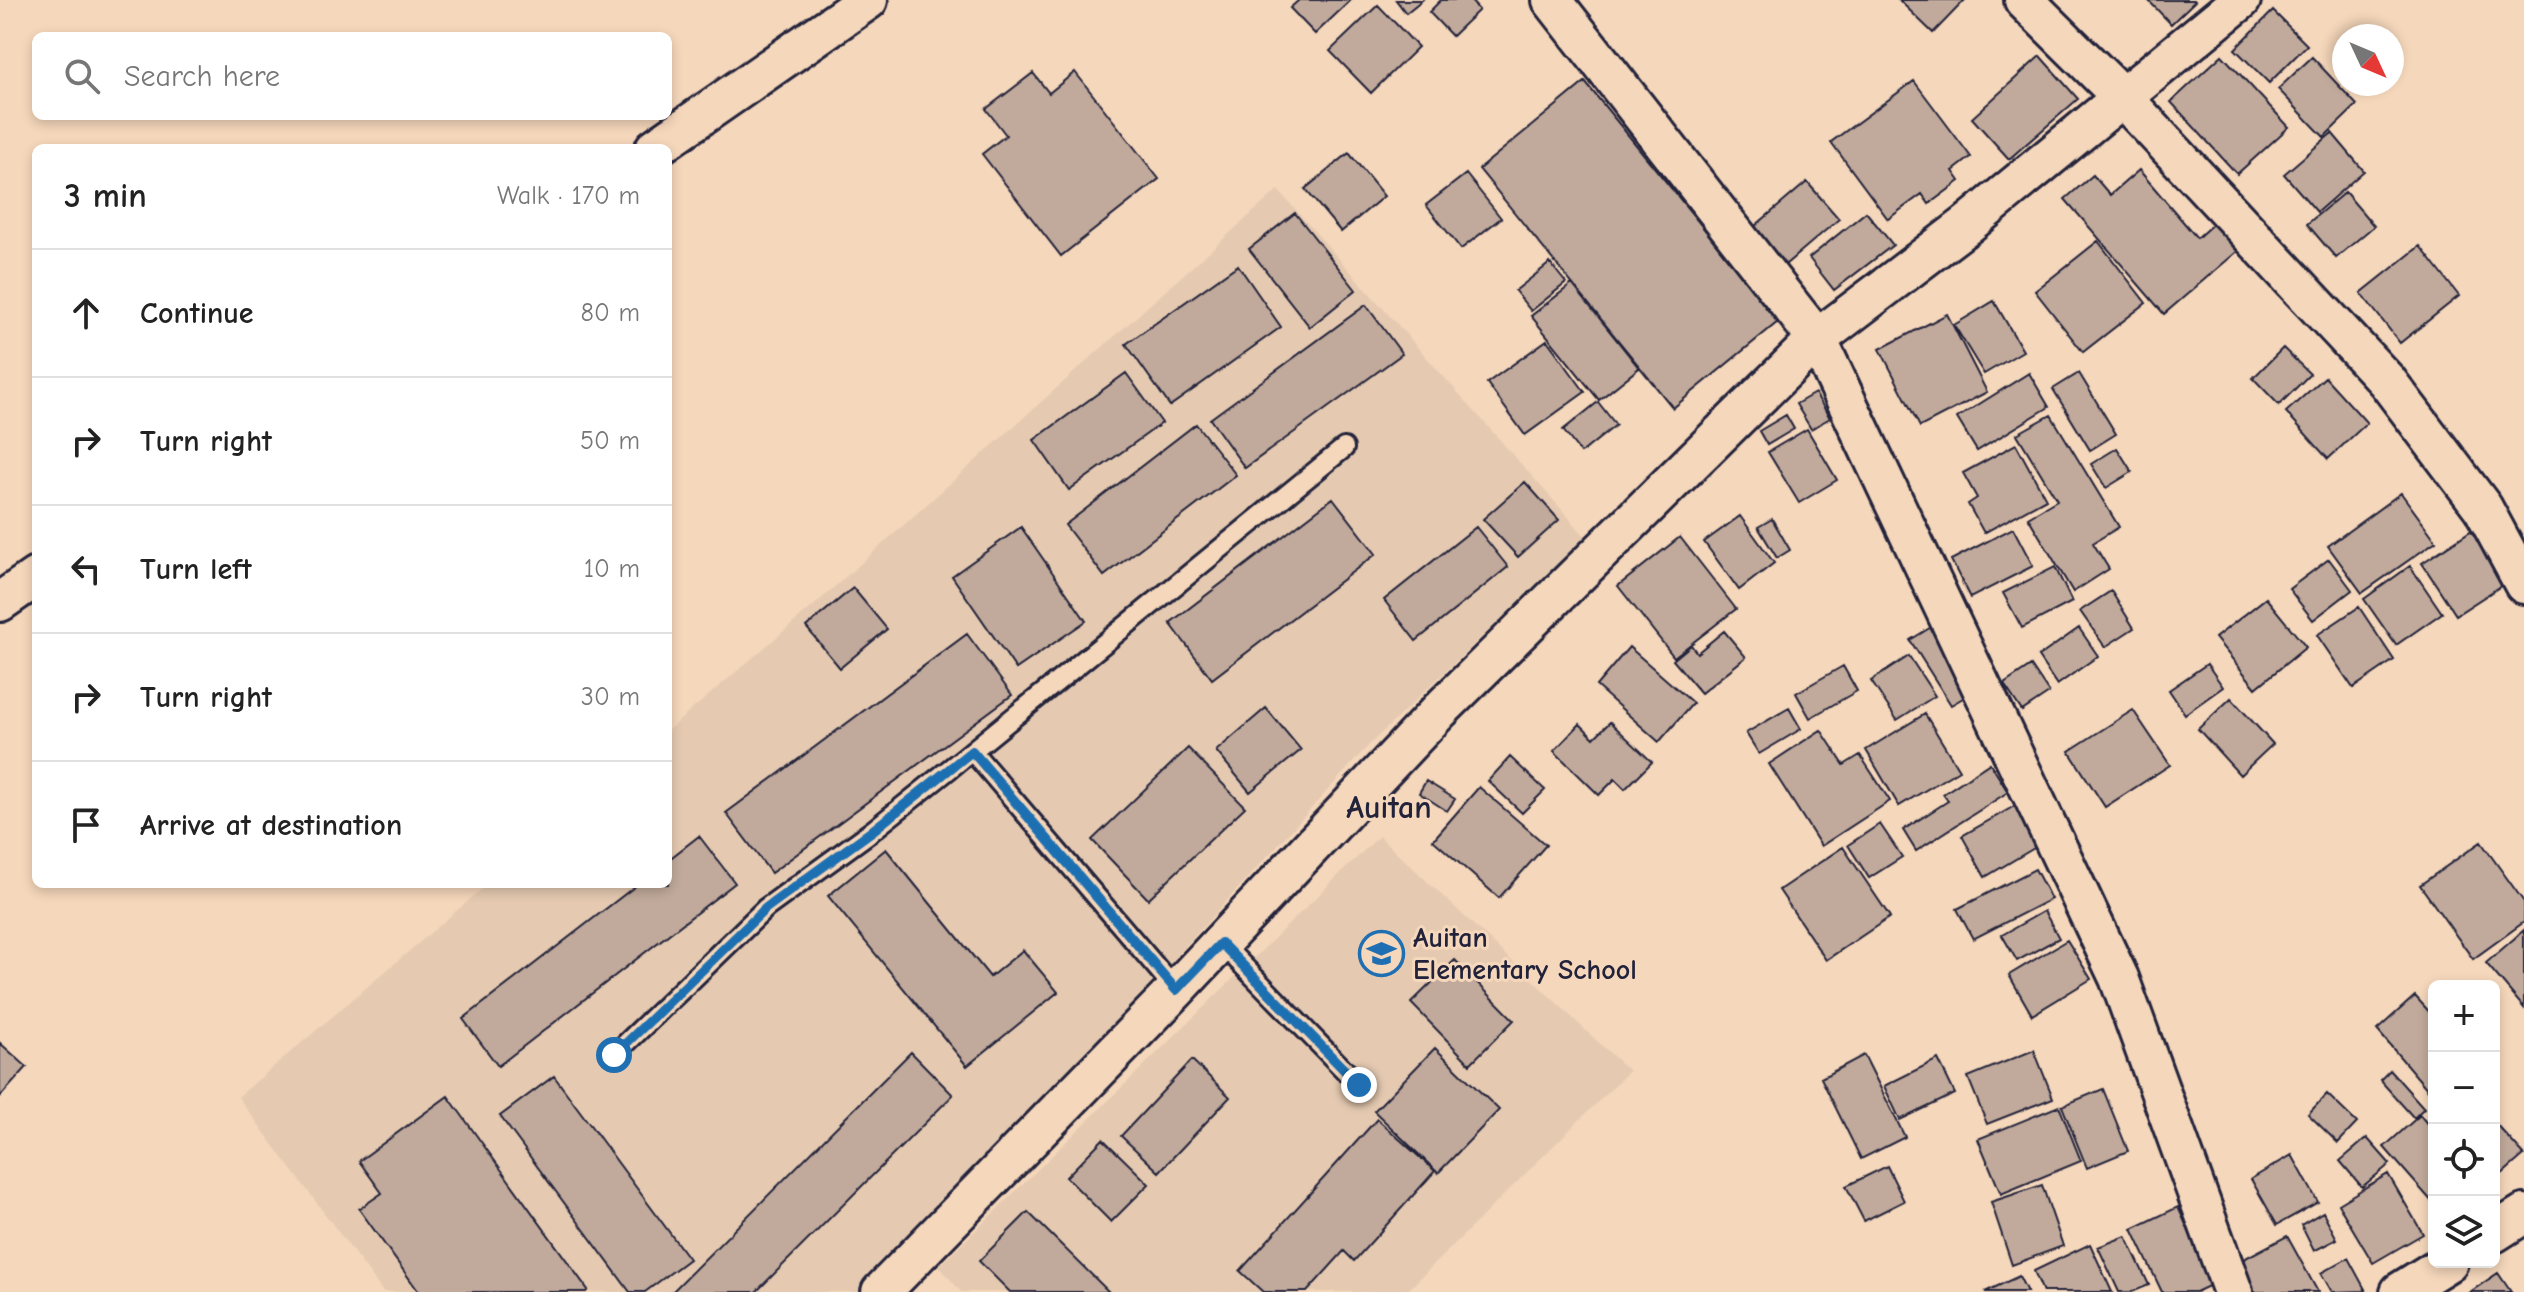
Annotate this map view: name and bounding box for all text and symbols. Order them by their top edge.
north arrow [2332,24,2404,96]
search box [32,32,672,120]
icon: search [60,54,104,98]
text: Search here [124,59,280,94]
text: 3 min [64,176,147,216]
text: Walk · 170 m [497,181,640,211]
icon: ahead [64,291,108,335]
text: Continue [140,296,254,331]
text: 80 m [581,298,640,328]
icon: right [64,419,108,463]
text: Turn right [140,424,272,459]
text: 50 m [580,426,640,456]
icon: left [64,547,108,591]
text: Turn left [140,552,252,587]
text: 10 m [584,554,640,584]
icon: right [64,675,108,719]
text: Turn right [140,680,272,715]
text: 30 m [581,682,640,712]
district label: Auitan [1346,789,1432,826]
icon: arrive [64,803,108,847]
text: Arrive at destination [140,808,402,843]
place label: Auitan Elementary School [1413,922,1637,986]
school or university icon: Auitan Elementary School [1358,930,1406,978]
map controls [2428,980,2500,1268]
button: + [2428,980,2500,1052]
route start [596,1037,632,1073]
button: − [2428,1052,2500,1124]
route end [1341,1067,1377,1103]
button: locate [2428,1124,2500,1196]
button: layers [2428,1196,2500,1268]

